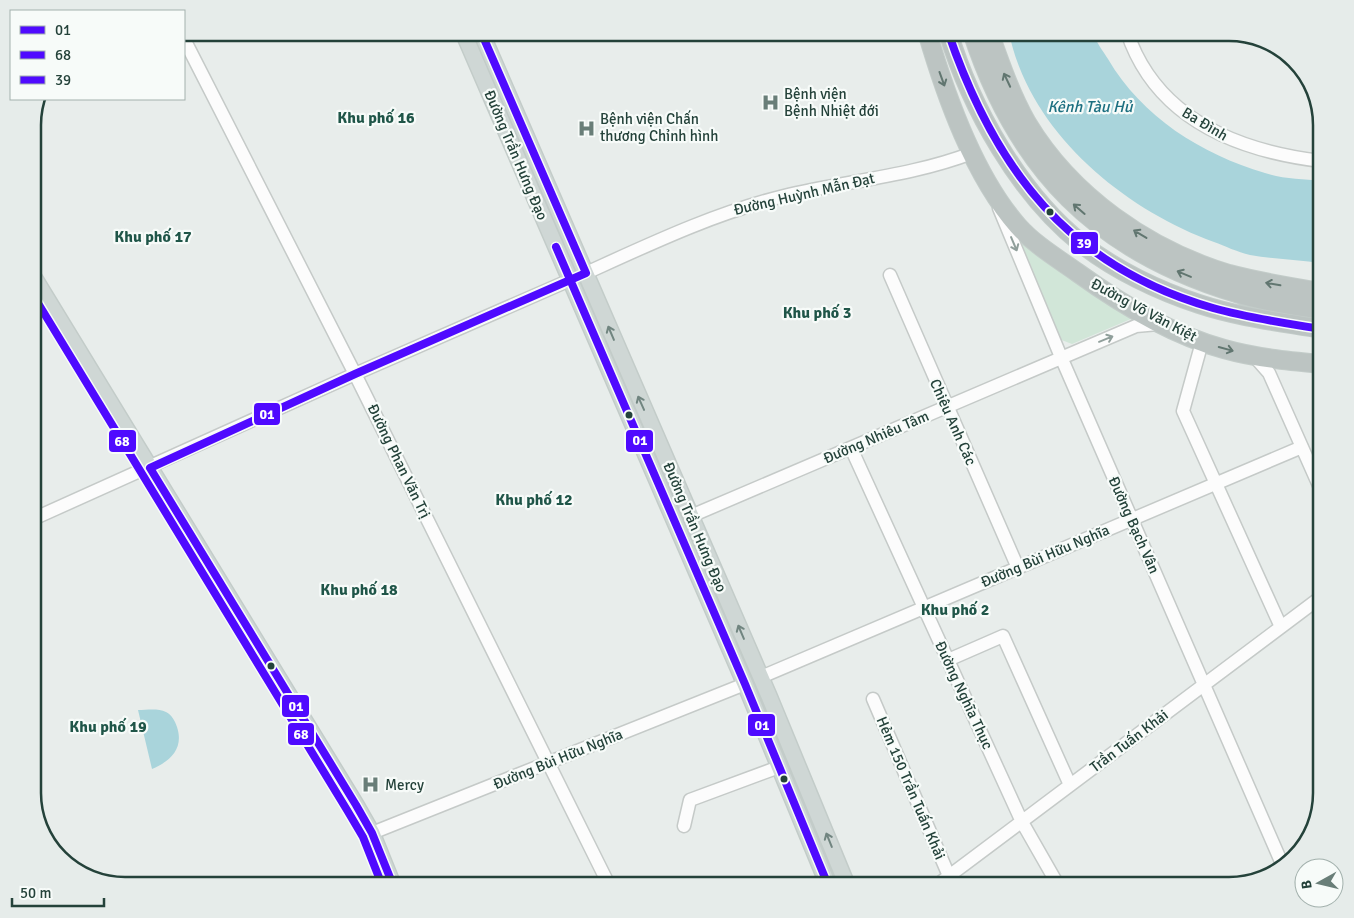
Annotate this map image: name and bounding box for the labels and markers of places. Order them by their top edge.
place label: Bệnh viện Bệnh Nhiệt đới [784,85,879,120]
hospital icon: Bệnh viện Bệnh Nhiệt đới [760,93,780,113]
place label: Bệnh viện Chấn thương Chỉnh hình [600,110,718,145]
hospital icon: Bệnh viện Chấn thương Chỉnh hình [576,118,596,138]
unlabelled marker [1045,207,1055,217]
unlabelled marker [624,410,634,420]
unlabelled marker [266,661,276,671]
unlabelled marker [779,774,789,784]
hospital icon: Mercy [361,775,381,795]
place label: Mercy [385,776,424,794]

